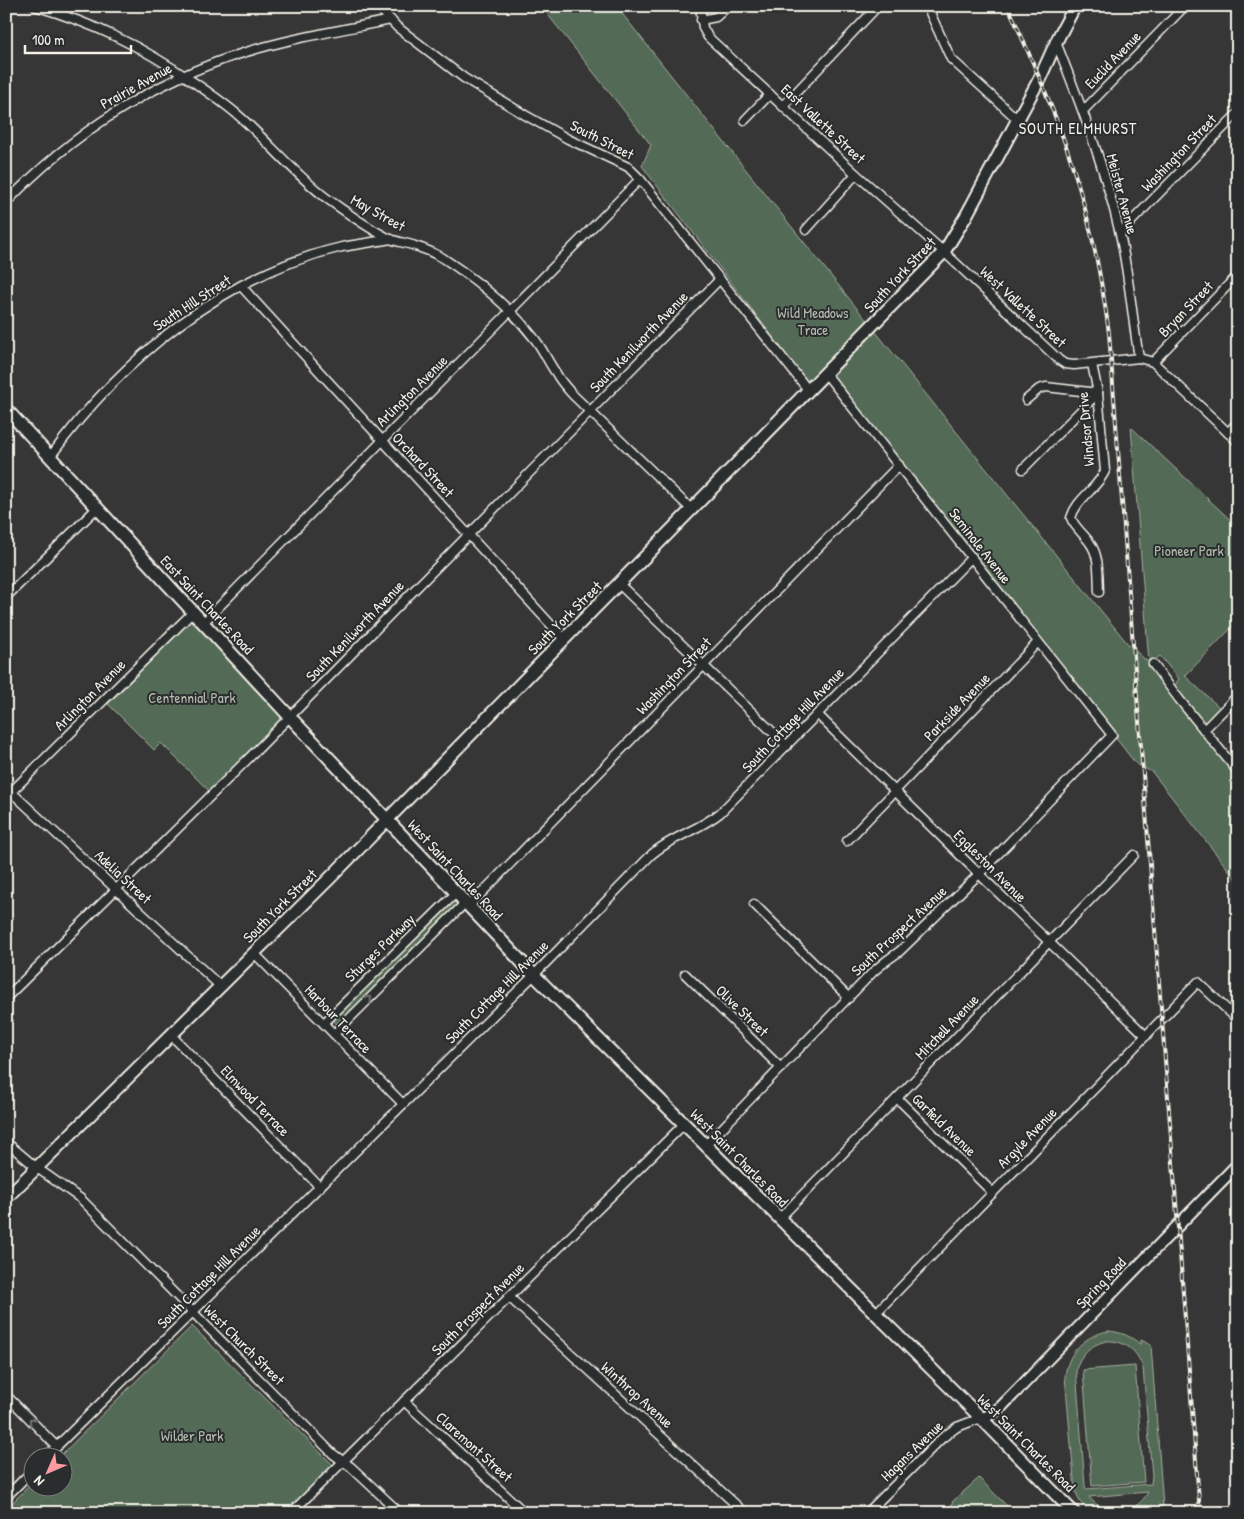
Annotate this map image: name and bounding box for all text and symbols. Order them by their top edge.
scale bar [25,22,131,54]
street label: Euclid Avenue [1080,26,1146,93]
text: 100 m [32,29,65,50]
street label: Prairie Avenue [96,57,175,114]
street label: East Vallette Street [777,79,871,169]
street label: Washington Street [1136,109,1222,196]
street label: South Street [567,115,638,165]
district label: SOUTH ELMHURST [1019,117,1137,139]
street label: Meister Avenue [1102,151,1143,236]
street label: May Street [347,189,410,237]
street label: South York Street [859,231,941,317]
street label: West Vallette Street [976,261,1072,353]
street label: South Hill Street [149,269,235,336]
street label: Bryan Street [1154,275,1218,341]
street label: South Kenilworth Avenue [585,286,693,397]
park label: Wild Meadows Trace [777,302,849,340]
street label: Arlington Avenue [371,350,452,431]
street label: Windsor Drive [1072,391,1099,467]
street label: Orchard Street [388,427,460,502]
street label: Seminole Avenue [944,503,1017,588]
park label: Pioneer Park [1154,540,1224,561]
street label: East Saint Charles Road [156,551,259,659]
street label: South Kenilworth Avenue [301,575,409,686]
street label: South York Street [523,575,607,659]
street label: Washington Street [631,632,717,719]
street label: Arlington Avenue [49,654,130,735]
street label: South Cottage Hill Avenue [737,662,848,777]
street label: Parkside Avenue [919,668,995,745]
park label: Centennial Park [148,687,236,708]
street label: West Saint Charles Road [403,815,508,925]
street label: Eggleston Avenue [949,825,1031,907]
street label: Adelia Street [90,845,157,909]
street label: South York Street [238,863,322,947]
street label: South Prospect Avenue [846,881,951,980]
street label: Sturges Parkway [340,909,419,986]
street label: South Cottage Hill Avenue [440,935,553,1048]
street label: Harbour Terrace [300,980,377,1058]
street label: Olive Street [711,980,774,1042]
street label: Mitchell Avenue [910,989,983,1064]
one-way arrow [363,996,372,1005]
street label: Elmwood Terrace [216,1060,295,1141]
street label: Garfield Avenue [908,1089,981,1161]
street label: Argyle Avenue [992,1102,1061,1173]
street label: West Saint Charles Road [686,1104,793,1212]
street label: South Cottage Hill Avenue [152,1220,265,1333]
street label: Spring Road [1071,1252,1131,1313]
street label: South Prospect Avenue [427,1258,529,1360]
street label: West Church Street [199,1300,290,1390]
street label: Winthrop Avenue [597,1357,678,1433]
street label: West Saint Charles Road [973,1389,1080,1497]
street label: Claremont Street [431,1407,518,1487]
street label: Hagans Avenue [876,1415,948,1486]
one-way arrow [29,1418,38,1427]
park label: Wilder Park [161,1425,223,1446]
north arrow [22,1446,72,1496]
text: N [29,1472,48,1491]

